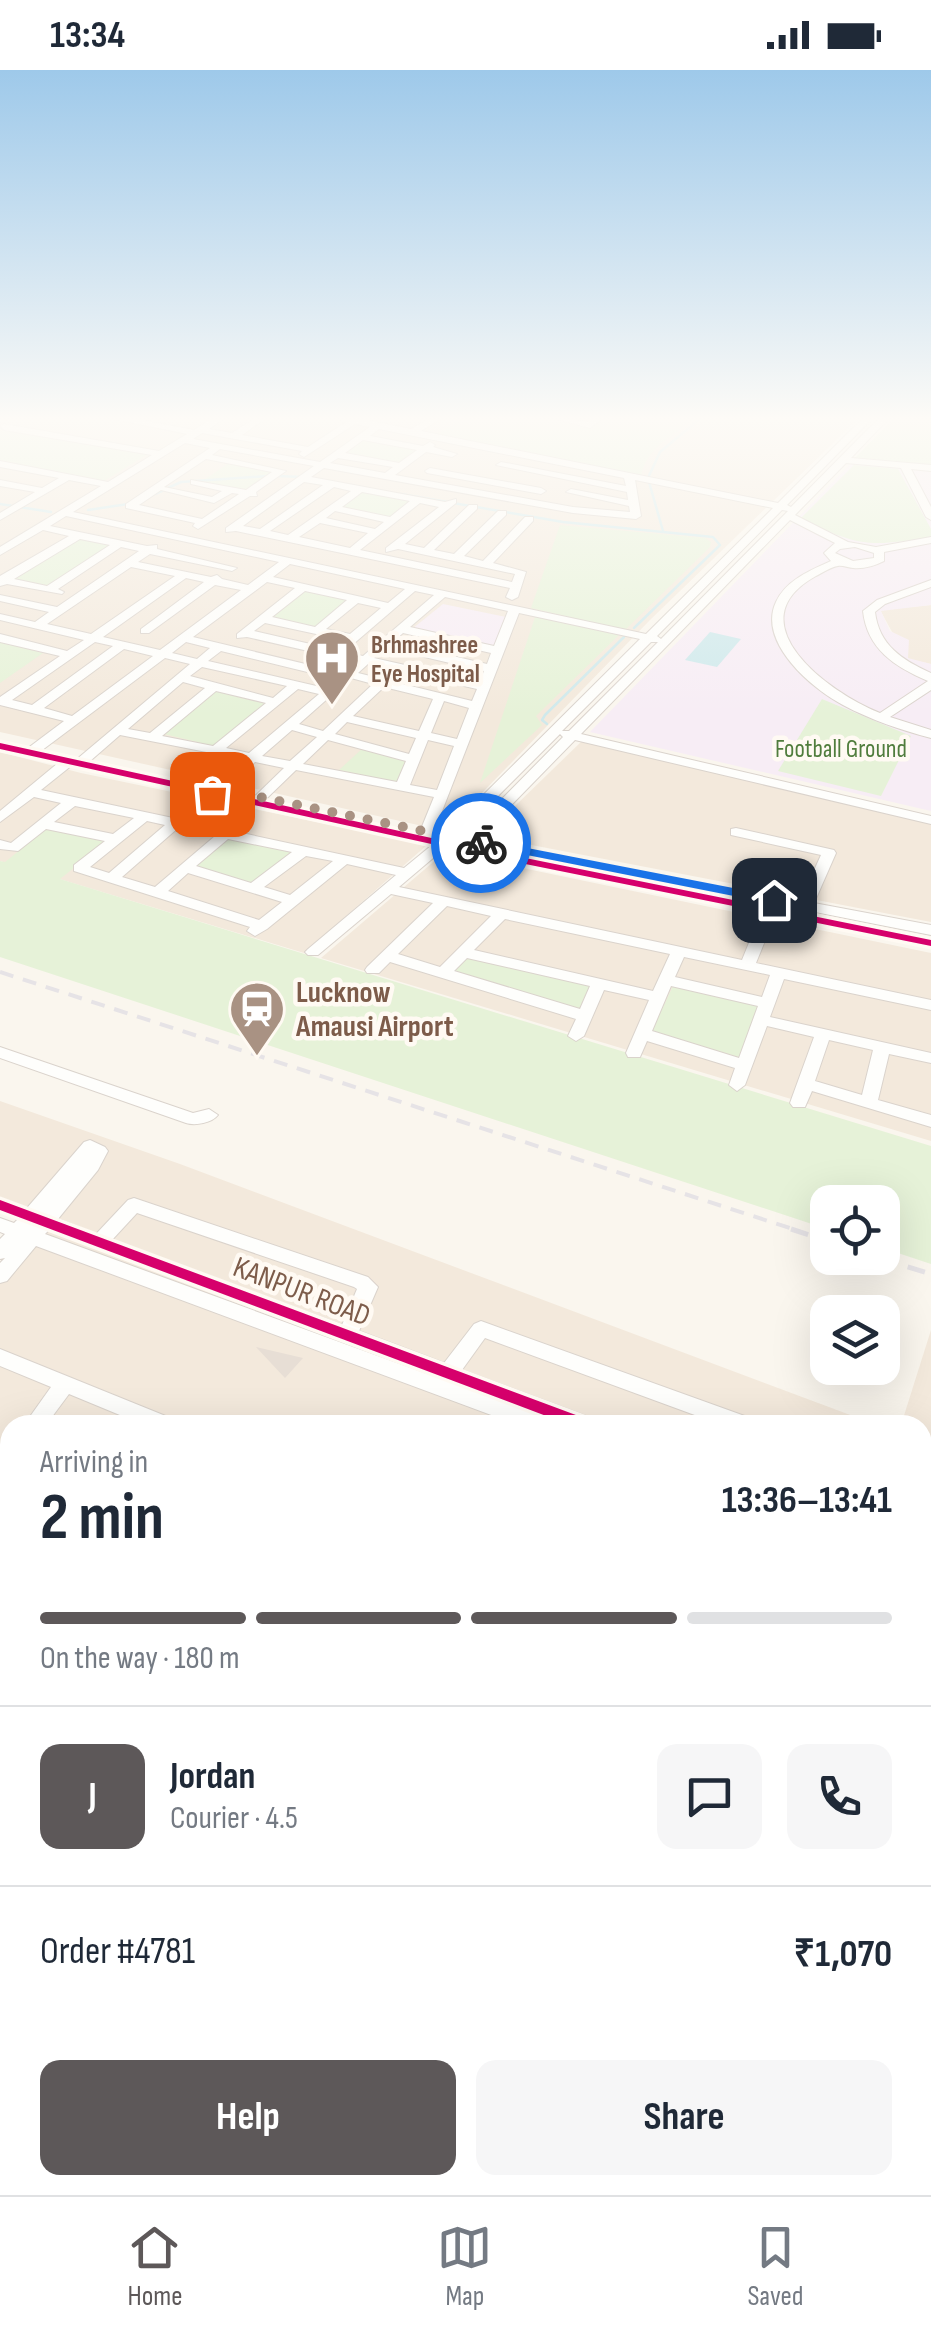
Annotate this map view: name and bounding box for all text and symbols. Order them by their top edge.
text: 13:34 [50,13,125,58]
hospital icon: Brhmashree Eye Hospital [302,628,362,707]
place label: Brhmashree Eye Hospital [371,630,480,690]
park label: Football Ground [775,734,907,765]
pin [170,752,255,837]
icon: bag [185,767,240,822]
courier [431,793,531,893]
icon: bike [454,816,509,871]
pin [732,858,817,943]
icon: home [747,873,802,928]
place label: Lucknow Amausi Airport [295,975,454,1045]
station icon: Lucknow Amausi Airport [227,979,287,1058]
map controls [810,1185,900,1385]
button: locate [810,1185,900,1275]
street label: KANPUR ROAD [228,1249,375,1335]
button: layers [810,1295,900,1385]
text: Arriving in [40,1443,148,1482]
text: 13:36–13:41 [722,1478,892,1523]
text: 2 min [40,1480,164,1558]
text: On the way · 180 m [40,1639,239,1678]
button: chat [657,1744,762,1849]
button: phone [787,1744,892,1849]
text: Jordan [170,1754,255,1799]
text: J [88,1774,97,1819]
text: Courier · 4.5 [170,1799,298,1838]
text: Order #4781 [40,1929,195,1974]
text: ₹1,070 [793,1932,892,1977]
button: Help [40,2060,456,2175]
button: Share [476,2060,892,2175]
tab: Home [127,2220,183,2313]
tab: Map [437,2220,492,2313]
tab: Saved [747,2220,804,2313]

